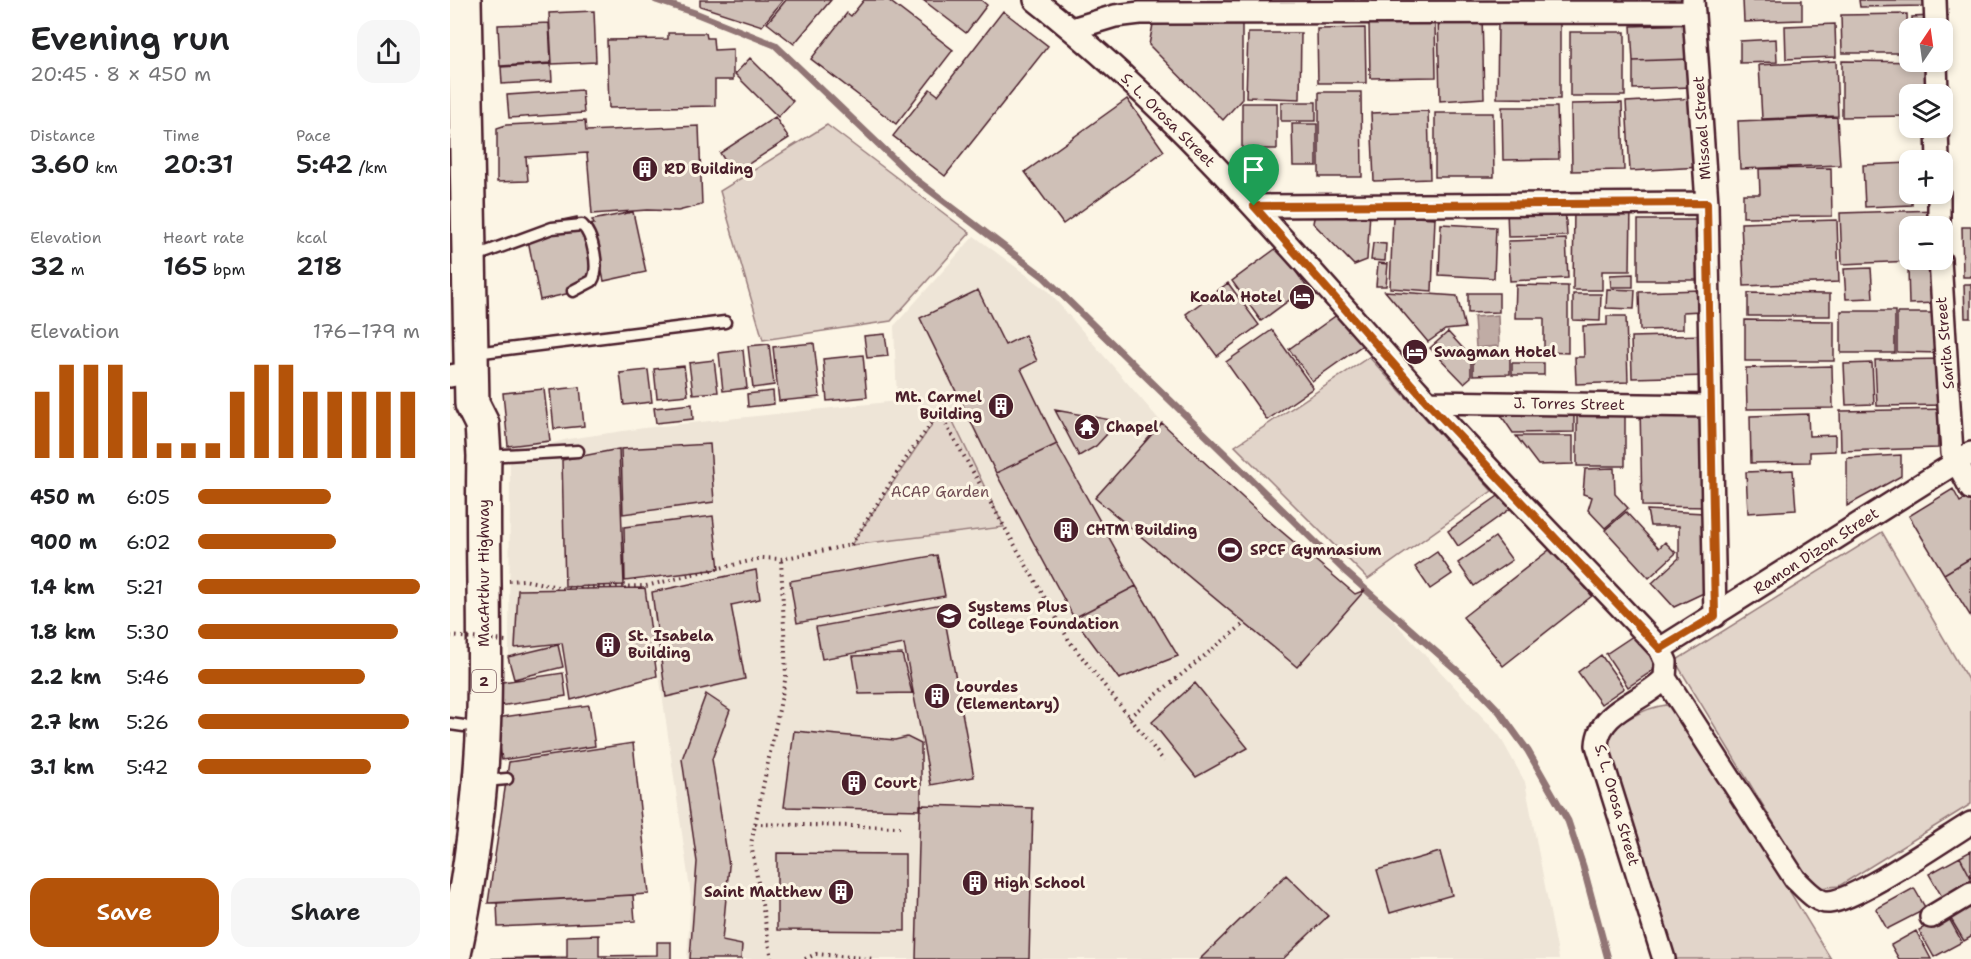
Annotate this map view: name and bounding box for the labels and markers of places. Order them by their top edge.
pin [1228,144,1279,206]
building icon: RD Building [630,154,660,184]
place label: RD Building [664,159,754,179]
hotel icon: Koala Hotel [1287,282,1317,312]
place label: Koala Hotel [1190,287,1282,307]
hotel icon: Swagman Hotel [1400,337,1430,367]
place label: Swagman Hotel [1434,342,1557,362]
place label: Mt. Carmel Building [895,387,982,424]
building icon: Mt. Carmel Building [986,391,1016,421]
temple icon: Chapel [1072,412,1102,442]
place label: Chapel [1106,417,1159,437]
building icon: CHTM Building [1051,515,1081,545]
place label: CHTM Building [1086,520,1197,540]
sports icon: SPCF Gymnasium [1215,535,1245,565]
place label: SPCF Gymnasium [1250,540,1382,560]
place label: Systems Plus College Foundation [968,597,1119,634]
school or university icon: Systems Plus College Foundation [934,601,964,631]
place label: St. Isabela Building [628,626,714,663]
building icon: St. Isabela Building [593,630,623,660]
place label: Lourdes (Elementary) [956,677,1060,714]
building icon: Lourdes (Elementary) [922,681,952,711]
building icon: Court [839,768,869,798]
place label: Court [874,773,917,793]
building icon: High School [960,868,990,898]
place label: High School [994,873,1085,893]
building icon: Saint Matthew [826,877,856,907]
place label: Saint Matthew [704,882,822,902]

